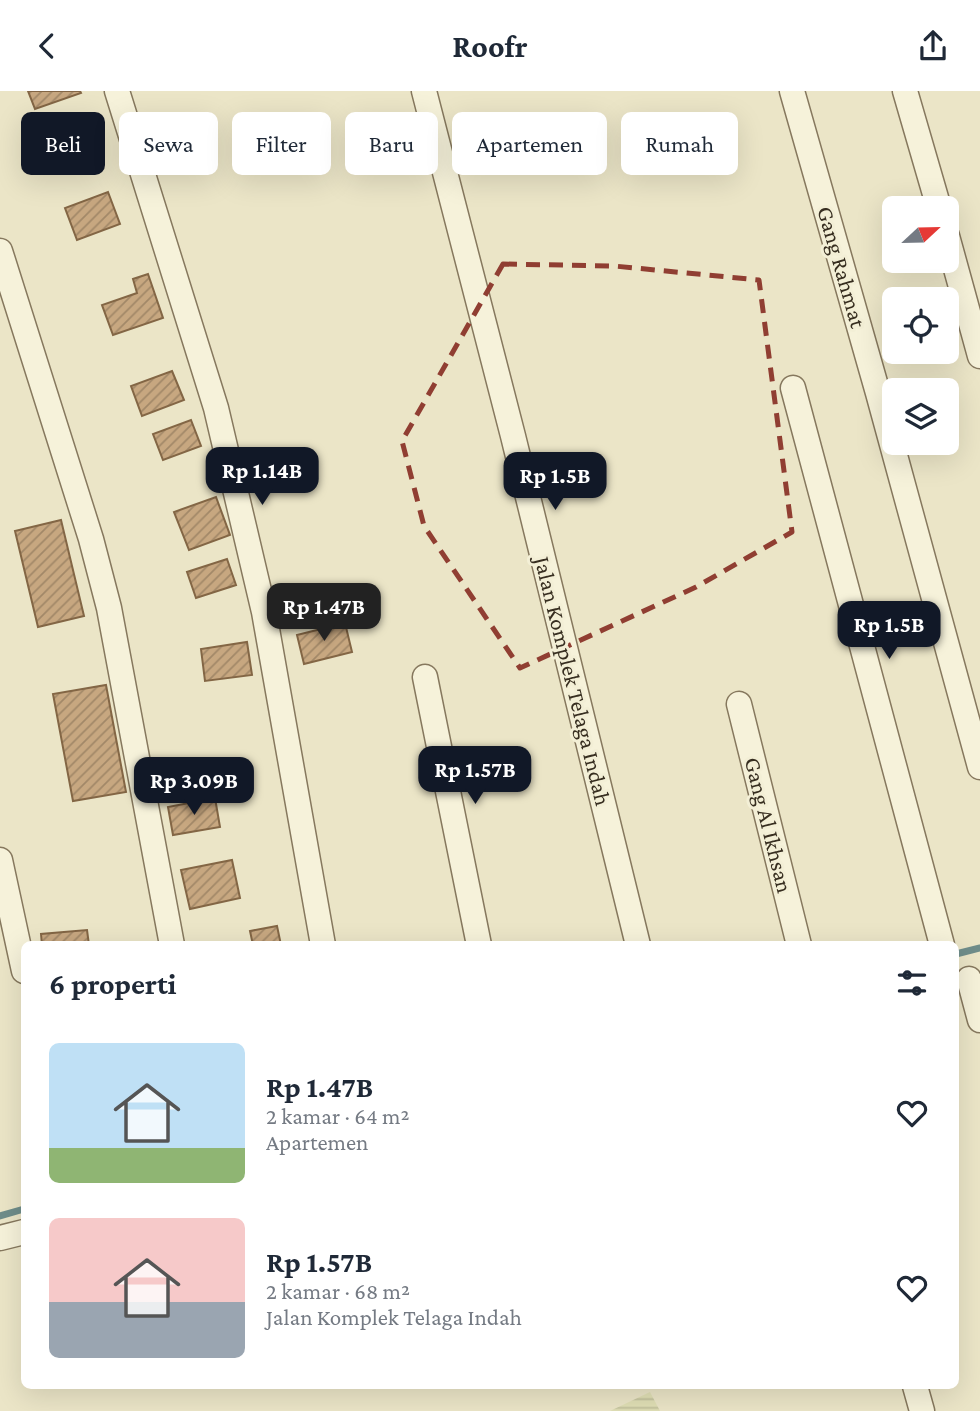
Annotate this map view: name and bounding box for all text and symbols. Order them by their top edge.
icon: back [28,27,66,65]
icon: share [914,27,952,65]
text: Roofr [452,28,528,64]
chip: Beli [21,112,105,175]
chip: Sewa [119,112,218,175]
chip: Filter [232,112,331,175]
chip: Baru [345,112,438,175]
chip: Apartemen [452,112,607,175]
chip: Rumah [621,112,738,175]
north arrow [882,196,959,273]
map controls [882,196,959,455]
street label: Gang Rahmat [812,203,872,331]
button: locate [882,287,959,364]
button: layers [882,378,959,455]
pin: Rp 1.14B [190,447,334,507]
pin: Rp 1.5B [490,453,620,512]
text: Rp 1.14B [222,457,302,483]
text: Rp 1.5B [520,462,590,488]
street label: Jalan Komplek Telaga Indah [529,552,617,808]
pin: Rp 1.47B [252,583,396,643]
text: Rp 1.47B [283,593,365,619]
pin: Rp 1.5B [824,601,954,661]
text: Rp 1.5B [854,611,924,637]
pin: Rp 1.57B [403,747,547,806]
street label: Gang Al Ikhsan [740,755,798,895]
text: Rp 1.57B [434,756,516,782]
pin: Rp 3.09B [122,757,266,817]
text: Rp 3.09B [150,767,238,793]
icon: filters [893,964,931,1002]
text: 6 properti [49,967,177,1000]
text: Rp 1.47B [266,1070,373,1103]
icon: home [105,1071,189,1155]
icon: heart [893,1094,931,1132]
text: 2 kamar · 64 m² [266,1103,409,1129]
text: Apartemen [266,1129,368,1155]
text: Rp 1.57B [266,1245,372,1278]
icon: home [105,1246,189,1330]
icon: heart [893,1269,931,1307]
text: 2 kamar · 68 m² [266,1278,410,1304]
text: Jalan Komplek Telaga Indah [266,1304,522,1330]

